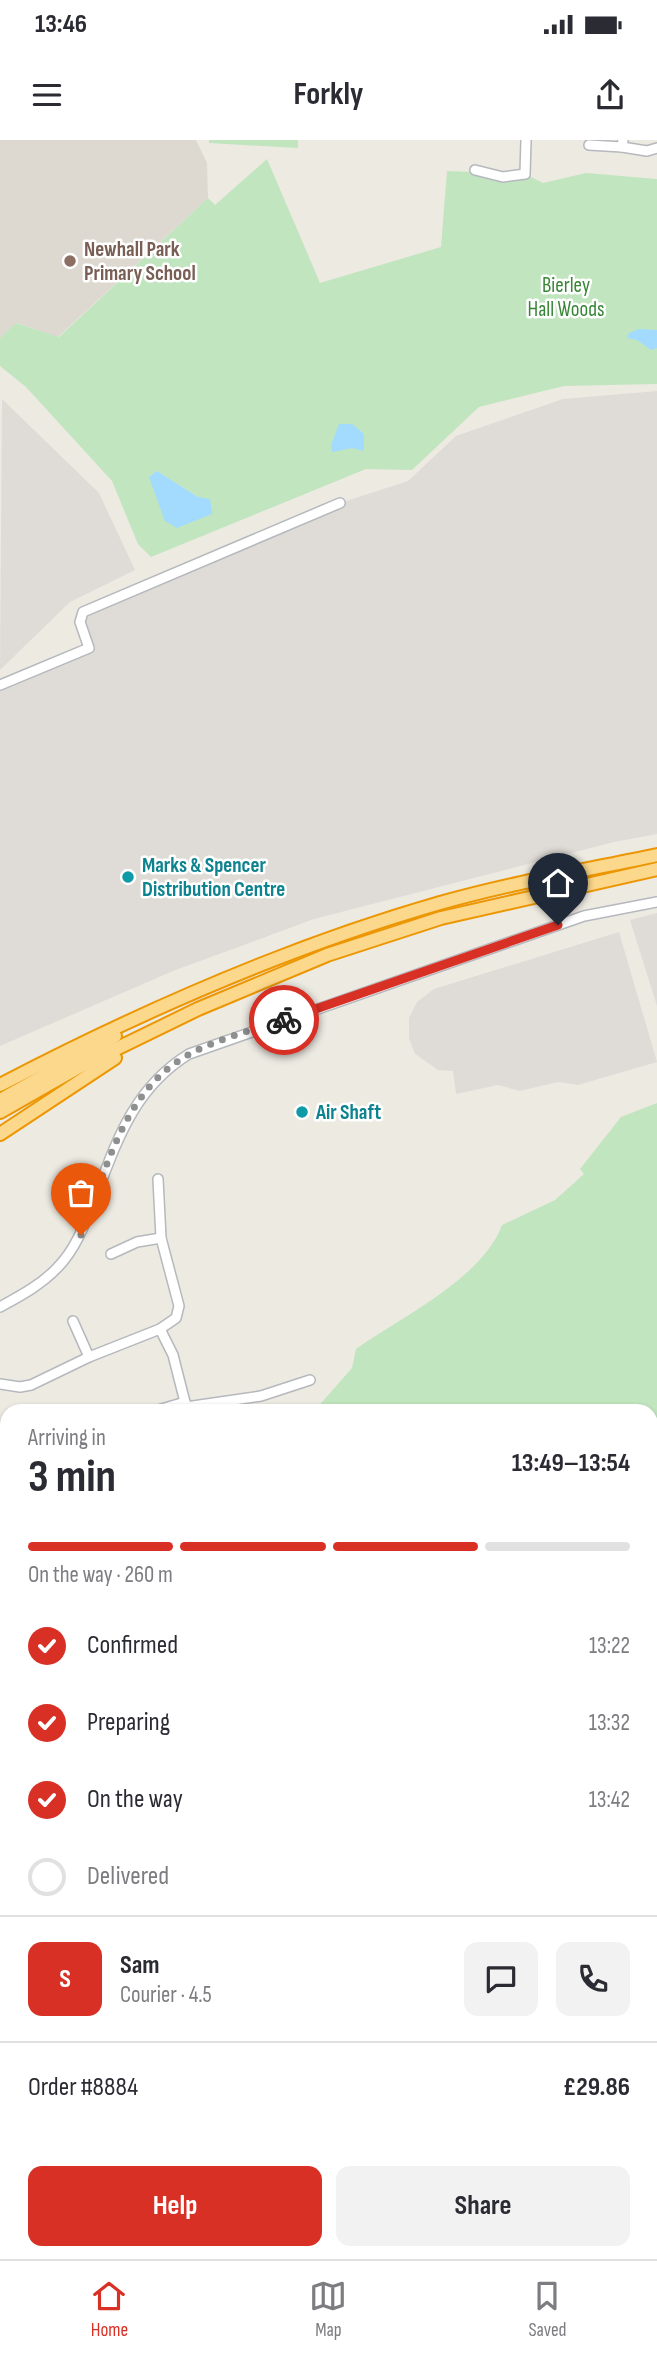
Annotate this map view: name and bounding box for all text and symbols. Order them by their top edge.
text: 13:46 [35,9,87,40]
text: Forkly [294,75,363,114]
icon: menu [28,76,66,114]
icon: share [591,76,629,114]
place label: Newhall Park Primary School [84,237,196,286]
marker: Newhall Park Primary School [62,253,78,269]
park label: Bierley Hall Woods [528,273,604,322]
place label: Marks & Spencer Distribution Centre [142,853,285,902]
pin [528,853,588,925]
icon: home [539,864,577,902]
marker: Marks & Spencer Distribution Centre [120,869,136,885]
courier [249,985,319,1055]
icon: bike [265,1001,303,1039]
place label: Air Shaft [315,1100,381,1125]
marker: Air Shaft [294,1104,310,1120]
pin [51,1163,111,1235]
icon: bag [62,1174,100,1212]
text: Arriving in [28,1424,106,1452]
text: 13:49–13:54 [512,1448,630,1479]
text: 3 min [28,1450,116,1505]
text: On the way · 260 m [28,1561,173,1589]
icon: check [28,1627,66,1665]
text: Confirmed [87,1630,178,1661]
text: 13:22 [589,1632,630,1660]
icon: check [28,1704,66,1742]
text: Preparing [87,1707,170,1738]
text: 13:32 [589,1709,630,1737]
icon: check [28,1781,66,1819]
text: On the way [87,1784,183,1815]
text: 13:42 [589,1786,630,1814]
text: Delivered [87,1861,169,1892]
button: chat [464,1942,538,2016]
button: phone [556,1942,630,2016]
text: Sam [120,1950,160,1981]
text: S [59,1964,71,1995]
text: Courier · 4.5 [120,1981,212,2009]
text: Order #8884 [28,2072,138,2103]
text: £29.86 [563,2072,630,2103]
button: Help [28,2166,322,2246]
button: Share [336,2166,630,2246]
tab: Home [90,2277,128,2342]
tab: Map [309,2277,347,2342]
tab: Saved [528,2277,567,2342]

